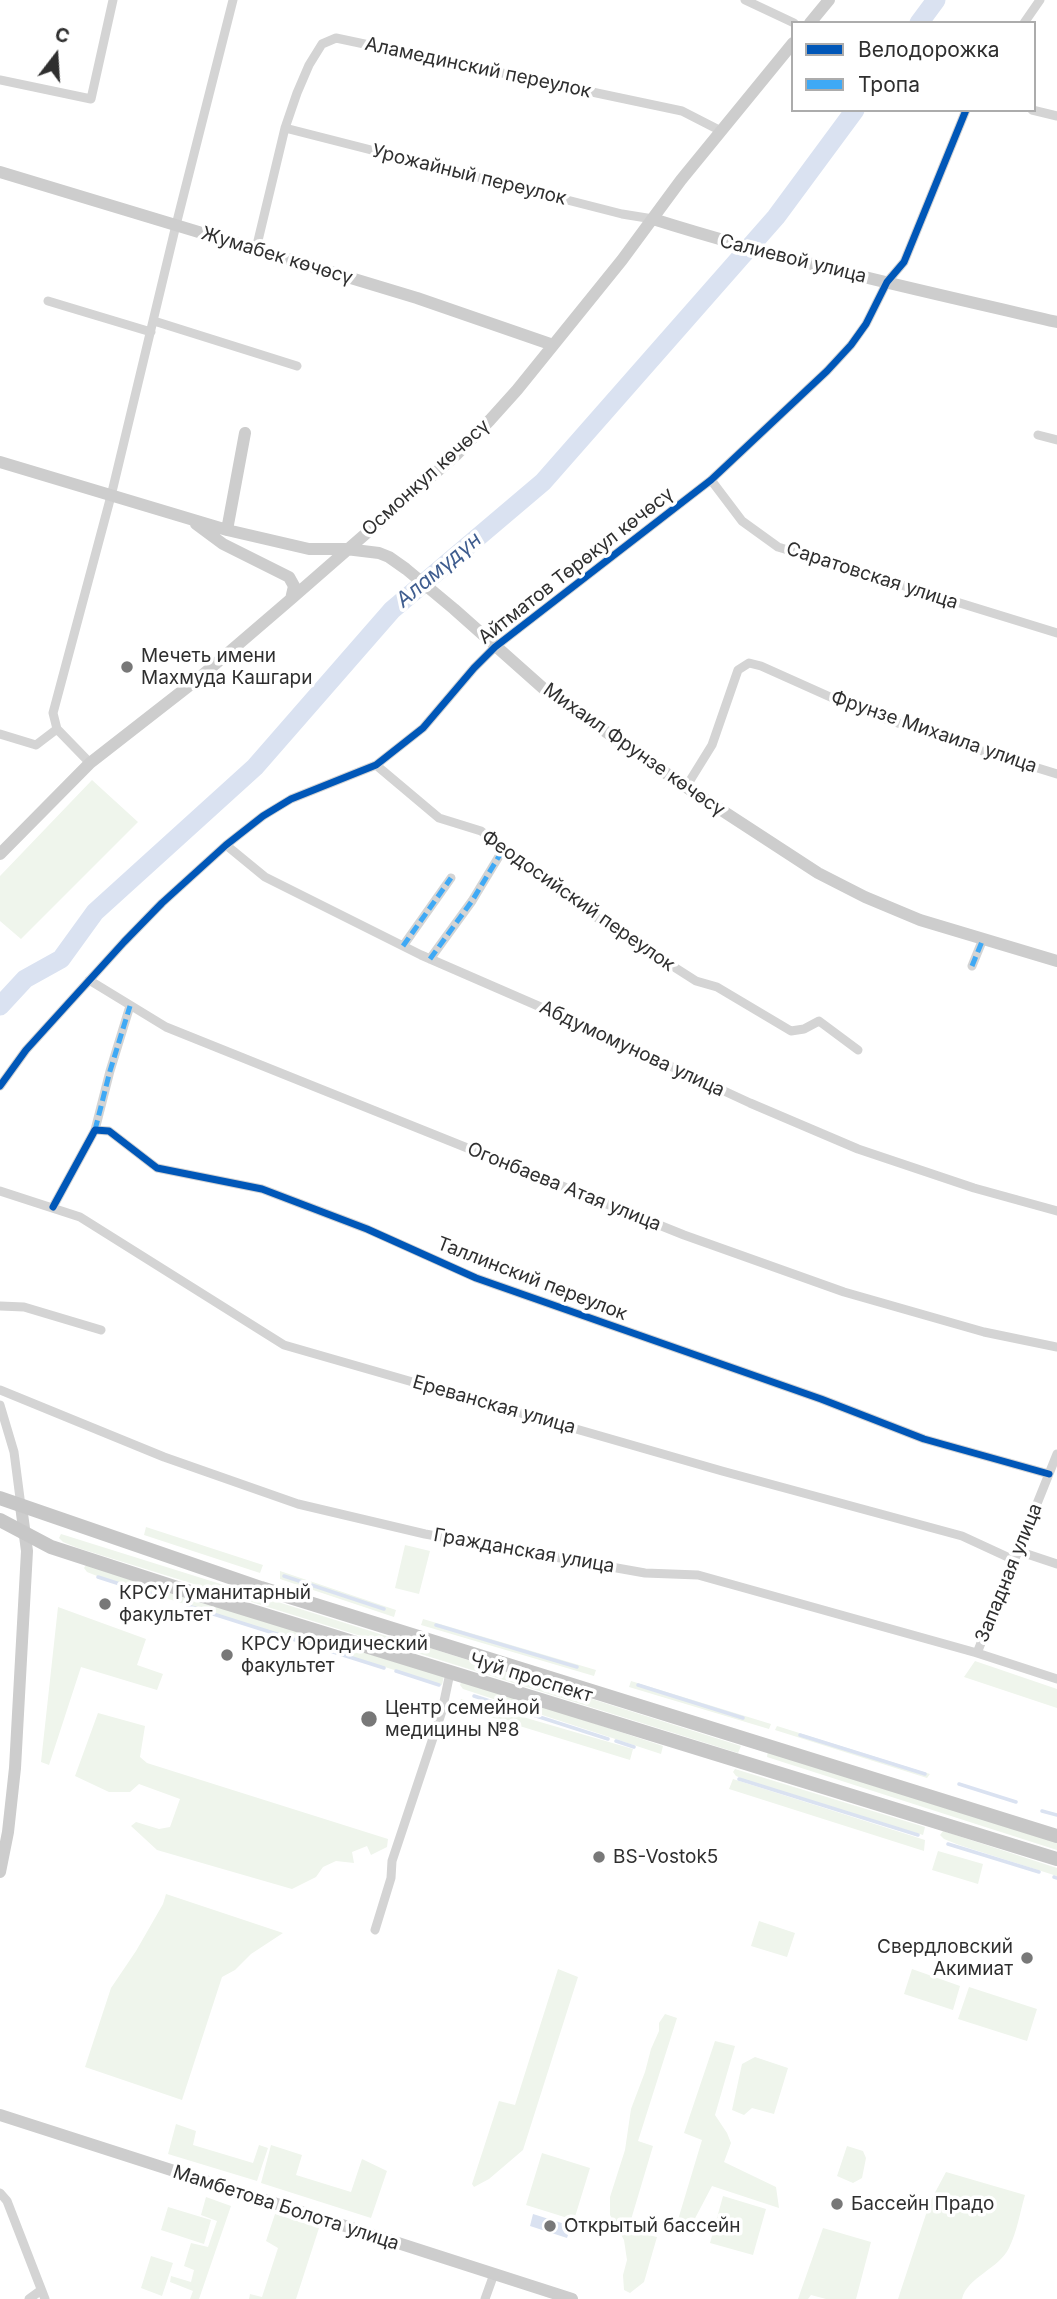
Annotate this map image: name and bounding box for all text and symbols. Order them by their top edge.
north arrow [21,21,91,91]
legend [791,21,1036,112]
text: С [52,22,72,48]
street label: Аламединский переулок [363,33,593,103]
text: Велодорожка [858,37,1000,62]
text: Тропа [858,72,920,97]
street label: Урожайный переулок [369,140,569,210]
street label: Жумабек көчөсү [199,222,355,290]
street label: Салиевой улица [717,230,869,288]
street label: Осмонкул көчөсү [357,415,495,541]
street label: Айтматов Төрөкул көчөсү [474,483,678,649]
water label: Аламүдүн [391,527,487,613]
street label: Саратовская улица [783,537,961,615]
place label: Мечеть имени Махмуда Кашгари [141,645,312,689]
marker: Мечеть имени Махмуда Кашгари [119,659,135,675]
street label: Михаил Фрунзе көчөсү [539,679,729,821]
street label: Фрунзе Михаила улица [828,686,1040,778]
street label: Феодосийский переулок [477,825,679,977]
street label: Абдумомунова улица [536,996,728,1102]
street label: Огонбаева Атая улица [464,1138,664,1236]
street label: Таллинский переулок [434,1232,630,1326]
street label: Ереванская улица [410,1371,578,1439]
street label: Западная улица [971,1500,1047,1646]
street label: Гражданская улица [432,1524,616,1578]
place label: КРСУ Гуманитарный факультет [119,1582,311,1626]
marker: КРСУ Гуманитарный факультет [97,1596,113,1612]
place label: КРСУ Юридический факультет [241,1633,428,1677]
marker: КРСУ Юридический факультет [219,1647,235,1663]
street label: Чуй проспект [467,1649,595,1707]
place label: Центр семейной медицины №8 [385,1697,540,1741]
marker: Центр семейной медицины №8 [359,1709,379,1729]
place label: BS-Vostok5 [613,1846,718,1868]
marker: BS-Vostok5 [591,1849,607,1865]
place label: Свердловский Акимиат [877,1936,1013,1980]
marker: Свердловский Акимиат [1019,1950,1035,1966]
street label: Мамбетова Болота улица [170,2161,402,2255]
place label: Бассейн Прадо [851,2193,994,2215]
marker: Бассейн Прадо [829,2196,845,2212]
place label: Открытый бассейн [564,2215,740,2237]
marker: Открытый бассейн [542,2218,558,2234]

